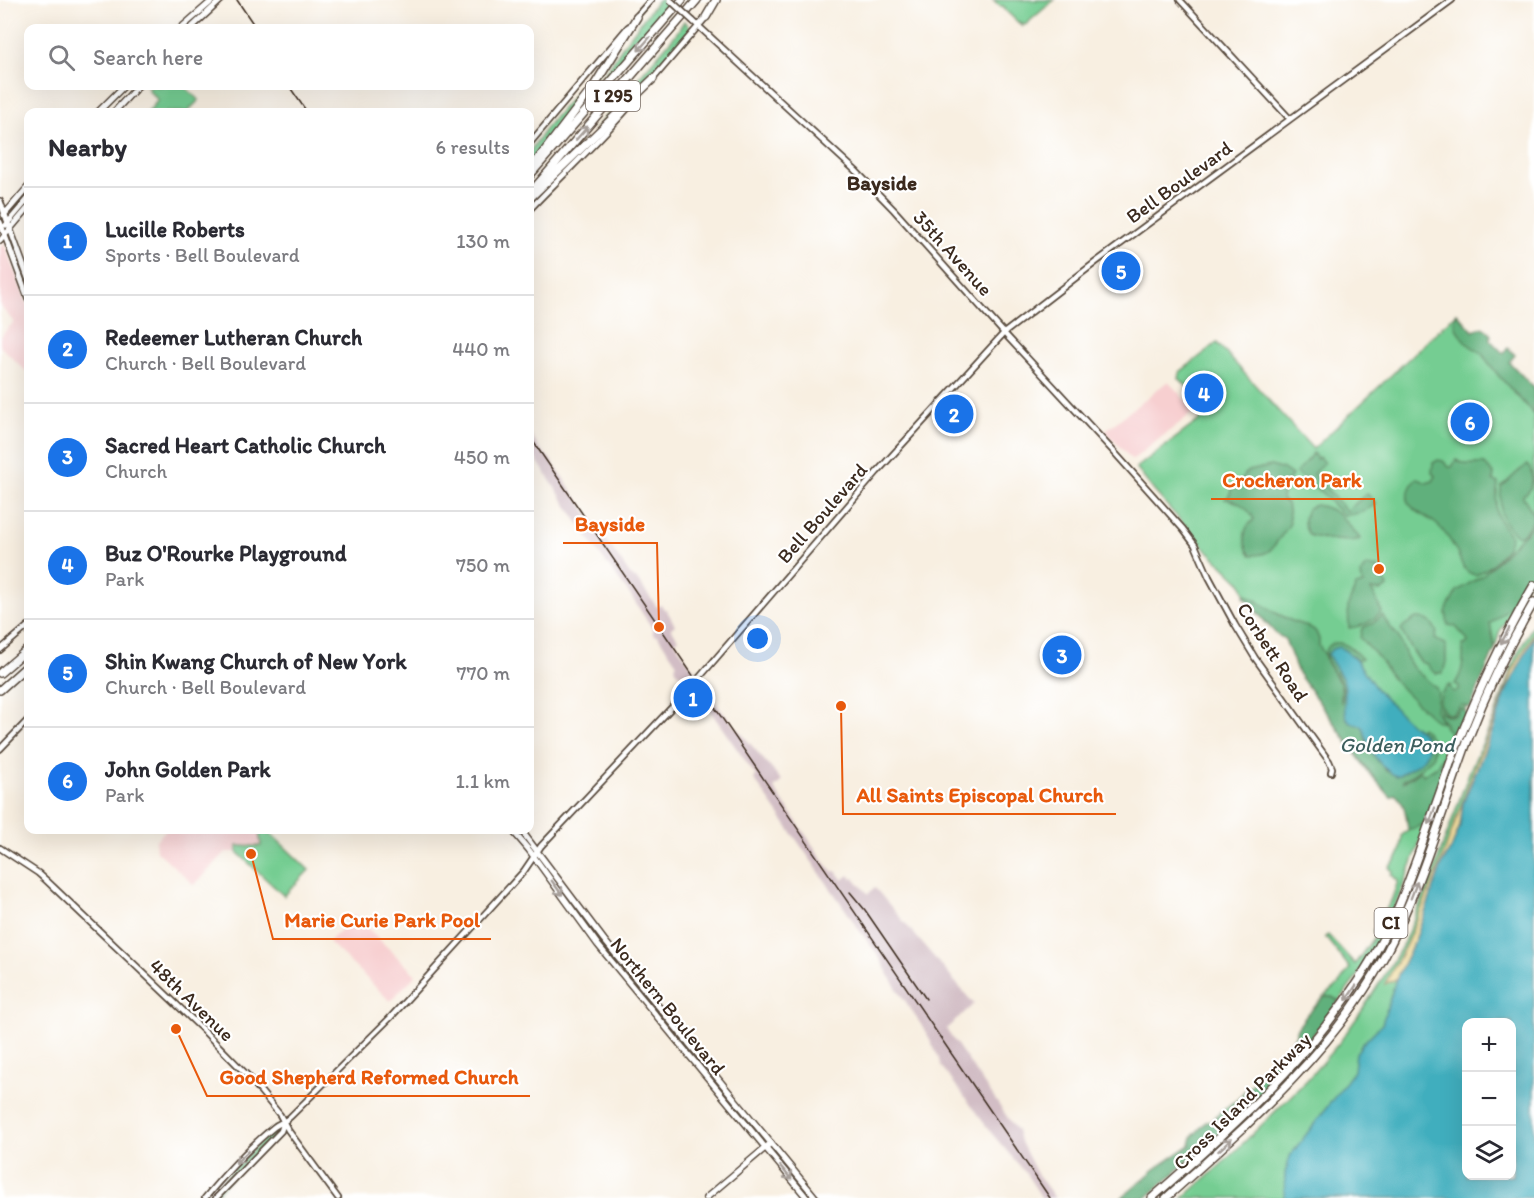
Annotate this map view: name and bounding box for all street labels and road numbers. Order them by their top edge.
road number: I 295 [586,81,640,111]
street label: Bell Boulevard [1121,136,1237,228]
street label: 35th Avenue [908,205,998,301]
street label: Bell Boulevard [772,458,872,568]
street label: Corbett Road [1232,598,1314,706]
road number: CI [1374,908,1408,938]
street label: Northern Boulevard [605,932,731,1080]
street label: 48th Avenue [145,954,239,1046]
street label: Cross Island Parkway [1168,1027,1316,1175]

